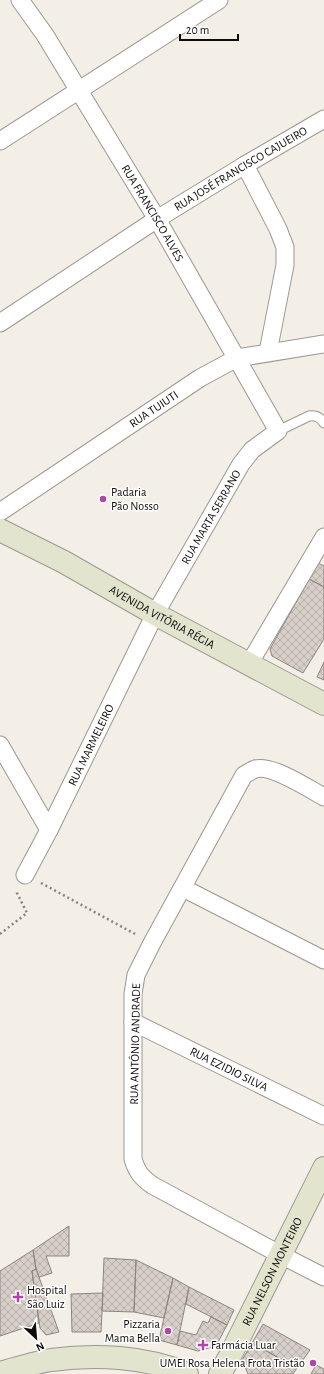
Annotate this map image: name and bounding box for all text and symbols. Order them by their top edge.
scale bar [180,16,238,42]
text: 20 m [186,24,209,36]
street label: RUA JOSÉ FRANCISCO CAJUEIRO [172,124,310,213]
street label: RUA FRANCISCO ALVES [119,163,186,264]
street label: RUA TUIUTI [127,388,180,430]
street label: RUA MARTA SERRANO [179,467,243,566]
place label: Padaria Pão Nosso [111,486,159,512]
marker: Padaria Pão Nosso [98,494,108,504]
street label: AVENIDA VITÓRIA RÉGIA [107,583,217,651]
street label: RUA MARMELEIRO [66,702,116,788]
street label: RUA ANTÔNIO ANDRADE [127,983,142,1105]
street label: RUA EZIDIO SILVA [188,1045,270,1093]
street label: RUA NELSON MONTEIRO [240,1215,304,1328]
place label: Hospital São Luiz [27,1284,67,1310]
marker: Hospital São Luiz [12,1291,24,1303]
north arrow [16,1318,56,1358]
place label: Pizzaria Mama Bella [105,1318,160,1344]
marker: Pizzaria Mama Bella [163,1326,173,1336]
place label: Farmácia Luar [211,1339,276,1351]
text: N [34,1340,46,1353]
marker: Farmácia Luar [198,1340,208,1350]
place label: UMEI Rosa Helena Frota Tristão [160,1357,305,1369]
marker: UMEI Rosa Helena Frota Tristão [308,1358,318,1368]

